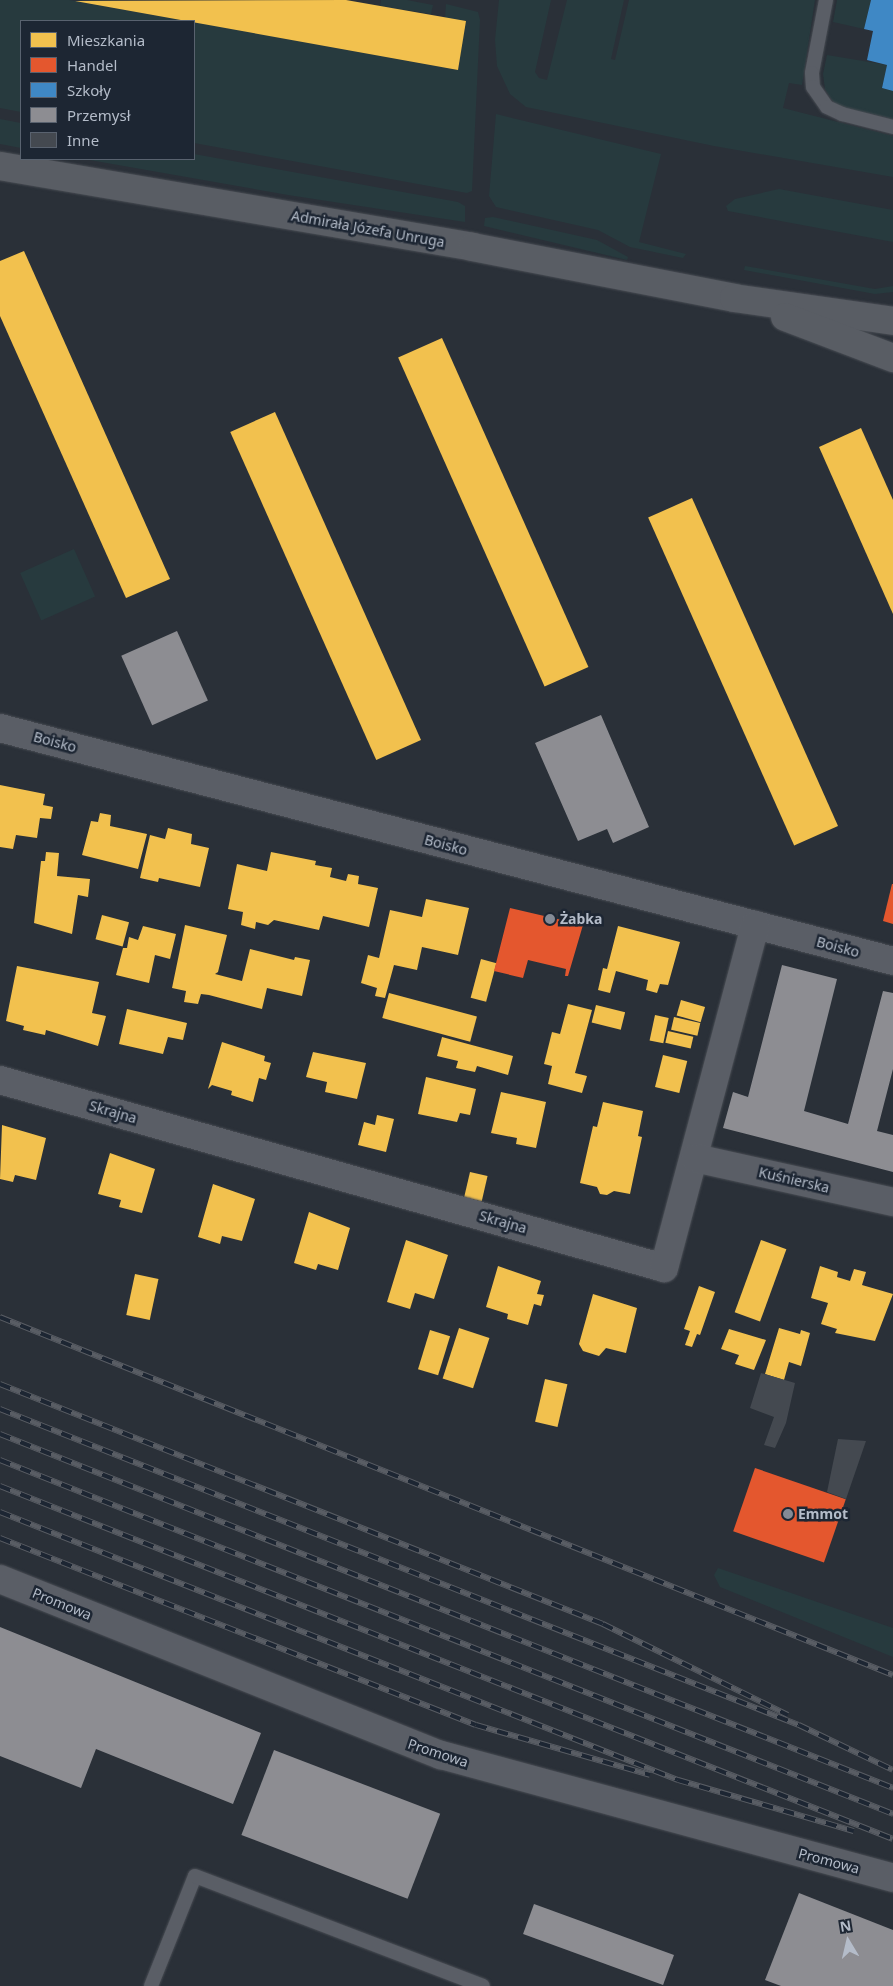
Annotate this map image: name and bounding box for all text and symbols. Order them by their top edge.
legend [20,20,195,160]
text: Mieszkania [67,30,145,50]
text: Handel [67,55,117,75]
text: Szkoły [67,80,111,100]
text: Przemysł [67,105,131,125]
text: Inne [67,130,99,150]
street label: Admirała Józefa Unruga [290,207,446,251]
street label: Boisko [32,728,78,756]
street label: Boisko [423,831,469,859]
place label: Żabka [560,911,602,927]
marker: Żabka [544,913,556,925]
street label: Boisko [815,933,861,961]
street label: Skrajna [87,1097,139,1127]
street label: Kuśnierska [757,1164,831,1196]
street label: Skrajna [477,1207,529,1237]
place label: Emmot [798,1506,848,1522]
marker: Emmot [782,1508,794,1520]
street label: Promowa [30,1584,94,1624]
street label: Promowa [406,1735,470,1771]
street label: Promowa [797,1845,861,1877]
text: N [838,1915,853,1936]
north arrow [823,1916,873,1966]

